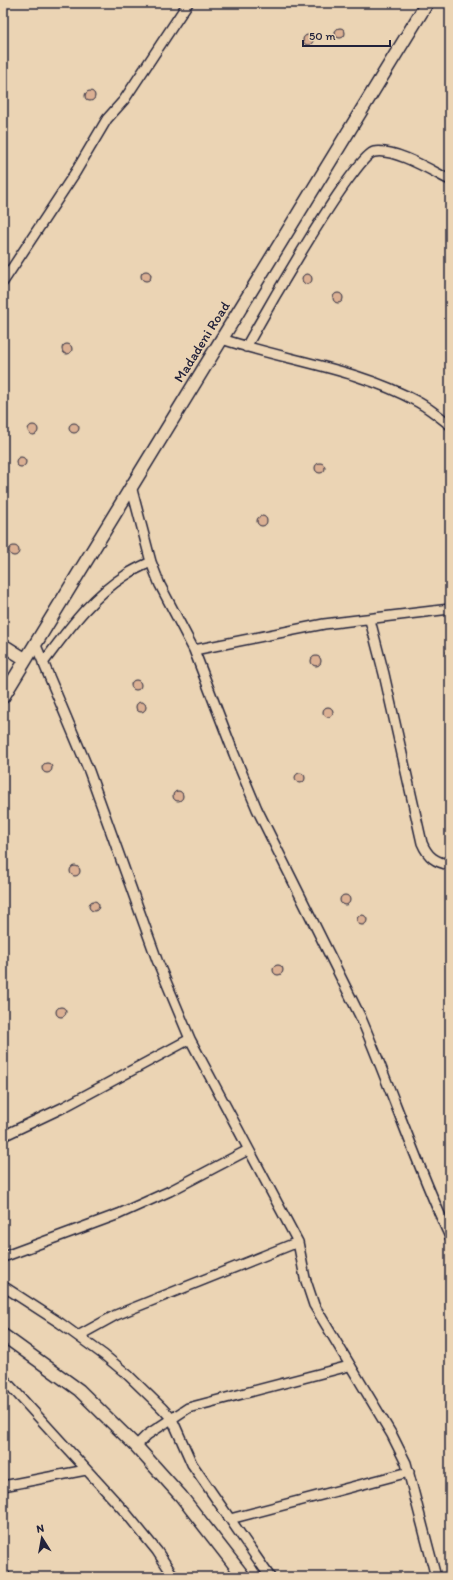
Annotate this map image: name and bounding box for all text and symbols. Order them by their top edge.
scale bar [303,22,390,48]
text: 50 m [309,29,335,43]
street label: Madadeni Road [170,298,234,386]
north arrow [22,1518,62,1558]
text: N [35,1522,45,1536]

